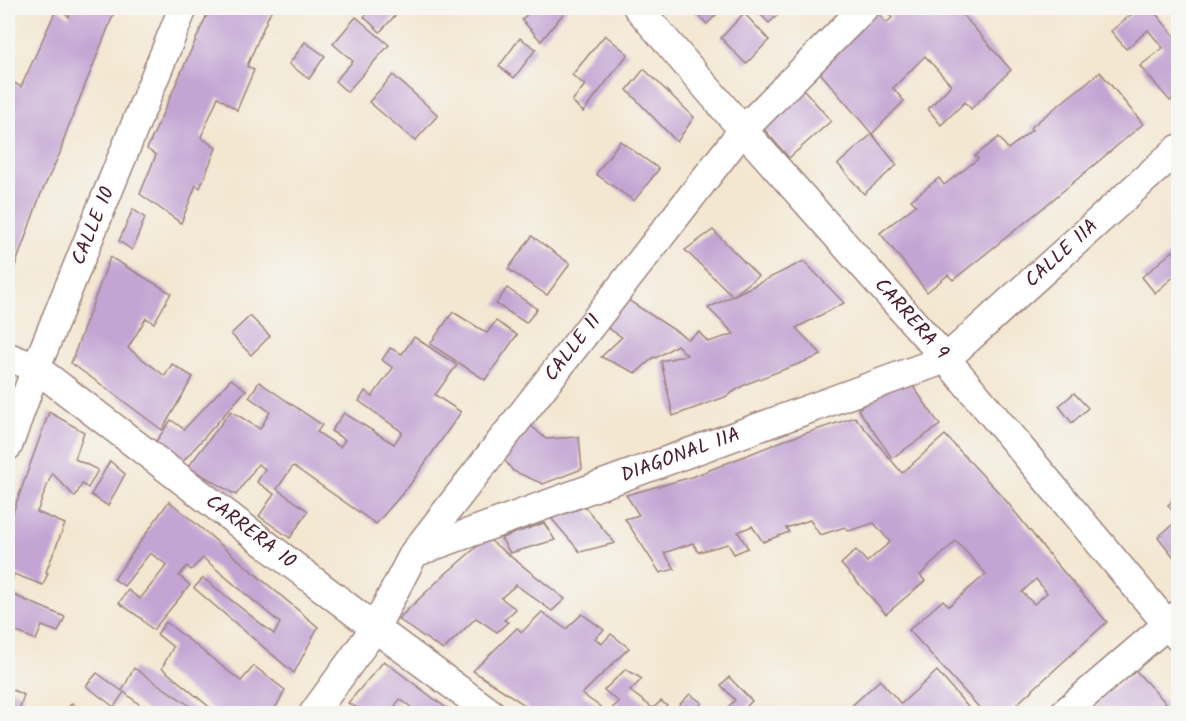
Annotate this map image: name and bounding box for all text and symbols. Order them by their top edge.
street label: CALLE 10 [64,182,124,270]
street label: CALLE 11A [1018,212,1106,296]
street label: CARRERA 9 [865,271,956,368]
street label: CALLE 11 [537,307,610,389]
street label: DIAGONAL 11A [617,419,745,492]
street label: CARRERA 10 [198,487,303,578]

